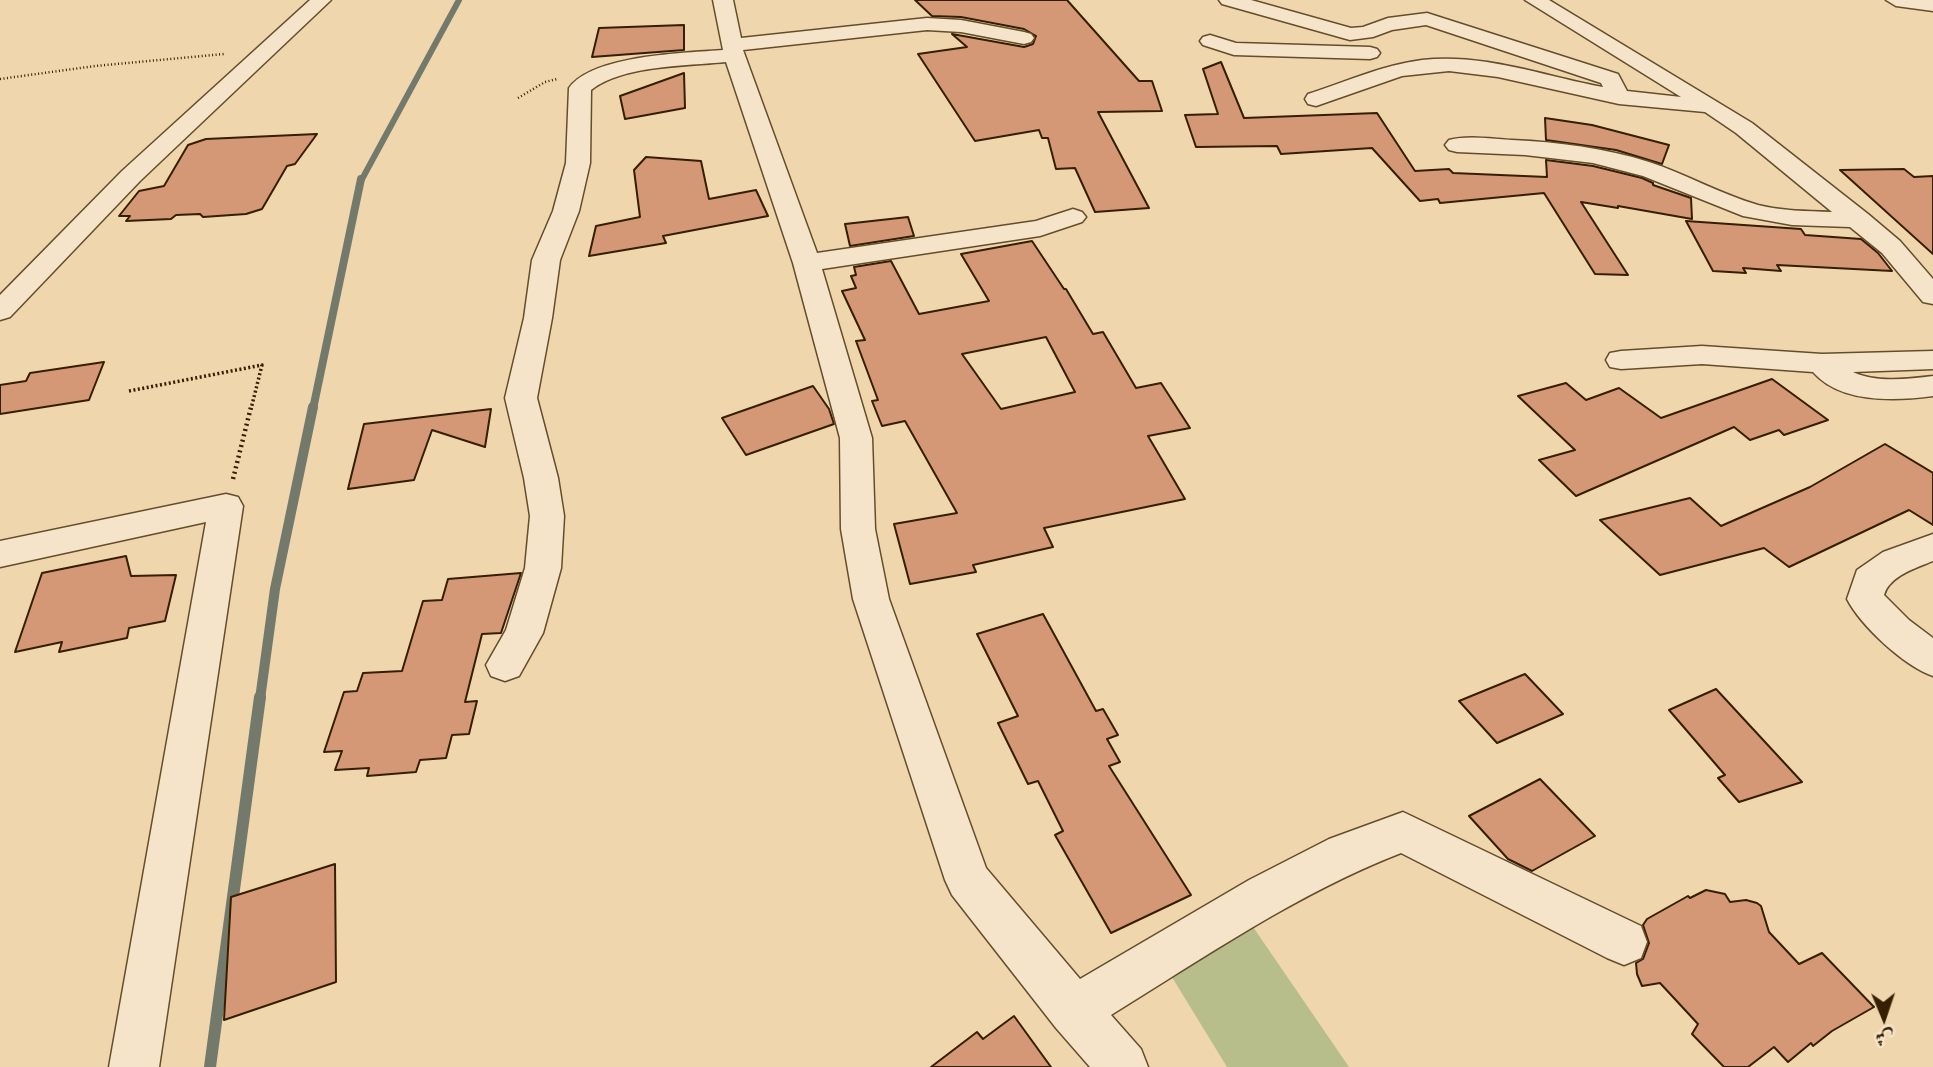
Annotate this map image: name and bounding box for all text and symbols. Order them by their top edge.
north arrow [1849,983,1919,1053]
text: ش [1875,1025,1895,1053]

